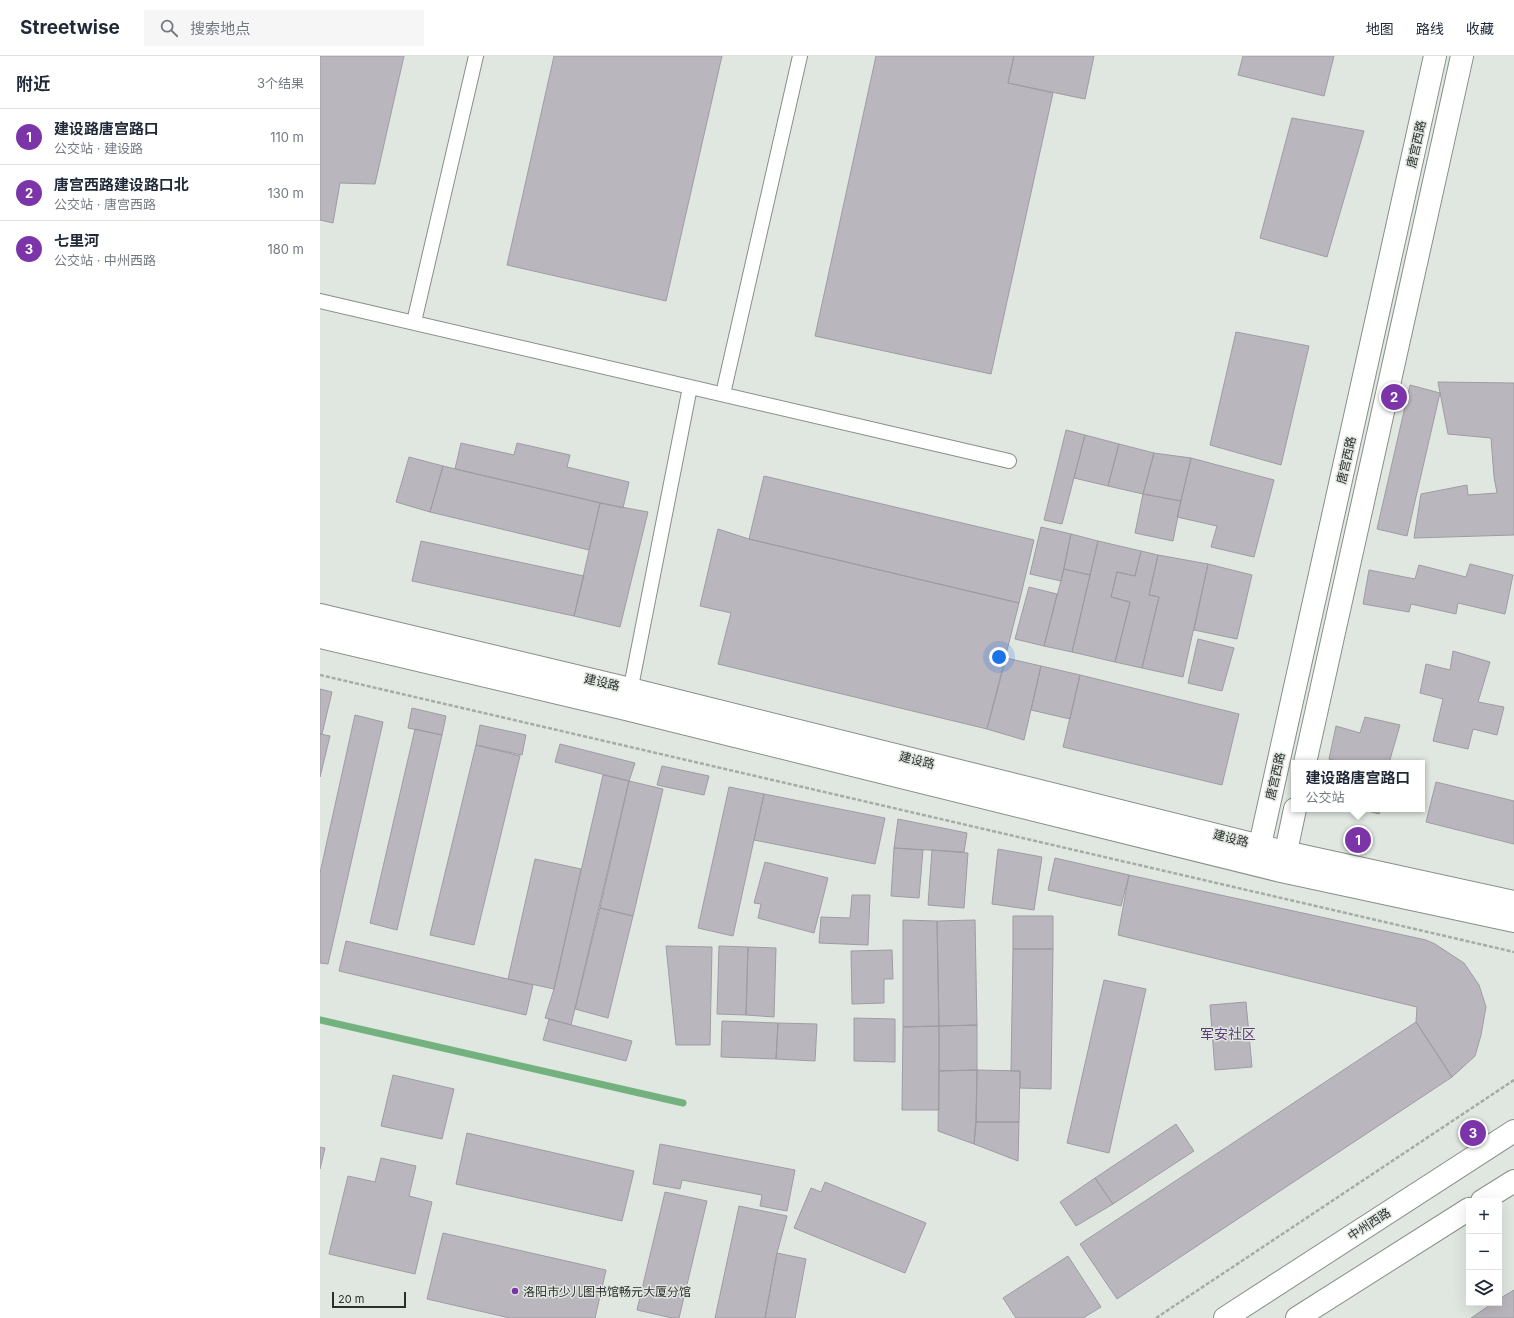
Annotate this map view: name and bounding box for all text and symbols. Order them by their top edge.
search box [144,10,424,46]
text: Streetwise [20,16,120,39]
icon: search [158,17,180,39]
text: 搜索地点 [190,19,250,38]
text: 地图 [1366,20,1394,37]
text: 路线 [1416,20,1444,37]
text: 收藏 [1466,20,1494,37]
text: 附近 [16,74,50,94]
text: 3个结果 [257,75,304,91]
text: 建设路唐宫路口 [54,119,159,138]
street label: 唐宫西路 [1403,119,1429,169]
text: 1 [26,129,32,145]
text: 110 m [270,129,304,145]
text: 公交站 · 建设路 [54,140,143,156]
text: 唐宫西路建设路口北 [54,175,189,194]
text: 2 [25,185,33,201]
text: 130 m [267,185,304,201]
text: 公交站 · 唐宫西路 [54,196,156,212]
text: 七里河 [54,231,99,250]
text: 3 [25,241,33,257]
text: 180 m [267,241,304,257]
text: 公交站 · 中州西路 [54,252,156,268]
pin: 2 [1381,382,1407,412]
street label: 唐宫西路 [1333,435,1359,485]
your location [989,647,1009,667]
street label: 建设路 [583,671,621,693]
street label: 建设路 [898,748,936,772]
street label: 唐宫西路 [1262,751,1288,801]
popup [1291,760,1425,812]
text: 建设路唐宫路口 [1305,768,1411,787]
text: 公交站 [1305,789,1345,805]
pin: 1 [1345,825,1371,855]
street label: 建设路 [1212,826,1250,850]
district label: 军安社区 [1200,1025,1256,1042]
pin: 3 [1460,1118,1486,1148]
map controls [1466,1198,1502,1306]
button: + [1466,1198,1502,1234]
street label: 中州西路 [1345,1205,1393,1243]
button: − [1466,1234,1502,1270]
button: layers [1466,1270,1502,1306]
place label: 洛阳市少儿图书馆畅元大厦分馆 [523,1284,691,1299]
marker: 洛阳市少儿图书馆畅元大厦分馆 [510,1286,520,1296]
scale bar [332,1290,406,1309]
text: 20 m [338,1292,364,1306]

